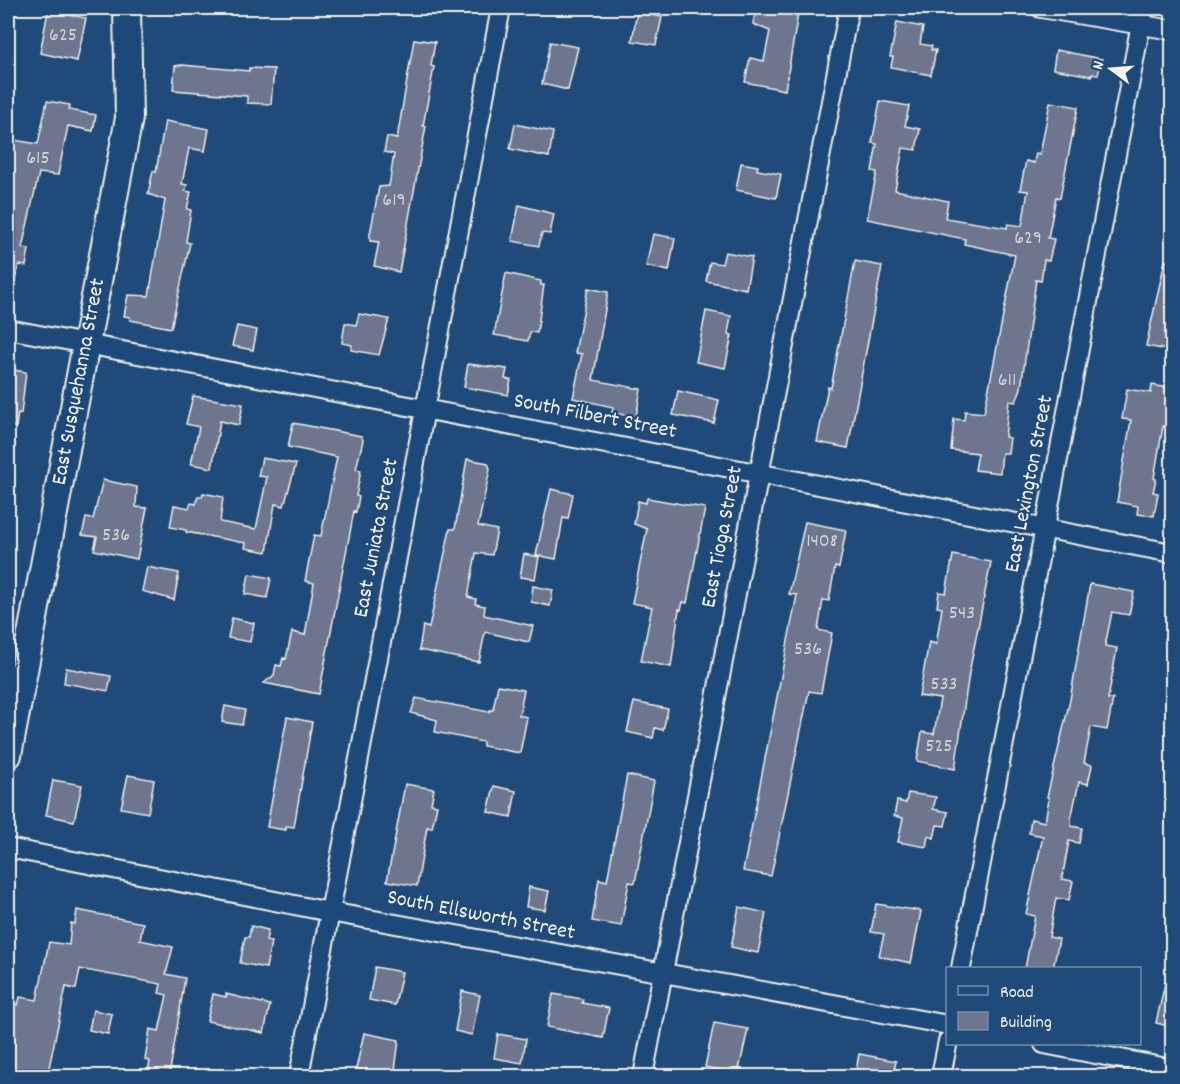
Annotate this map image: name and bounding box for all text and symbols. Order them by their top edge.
house number: 625 [49,22,77,50]
north arrow [1081,39,1141,99]
text: N [1087,58,1111,73]
house number: 615 [26,145,50,173]
house number: 619 [382,187,406,215]
house number: 629 [1014,225,1042,253]
street label: East Susquehanna Street [44,276,114,488]
house number: 611 [998,367,1016,395]
street label: South Filbert Street [511,386,679,448]
street label: East Lexington Street [998,393,1062,575]
street label: East Juniata Street [346,456,408,620]
street label: East Tioga Street [694,463,752,611]
house number: 536 [102,522,130,550]
house number: 1408 [806,528,838,556]
house number: 543 [949,600,975,628]
house number: 536 [794,636,822,664]
house number: 533 [930,671,958,699]
house number: 525 [925,733,953,761]
street label: South Ellsworth Street [384,883,578,949]
legend [946,967,1141,1045]
text: Road [1000,981,1034,1006]
text: Building [1000,1011,1052,1036]

